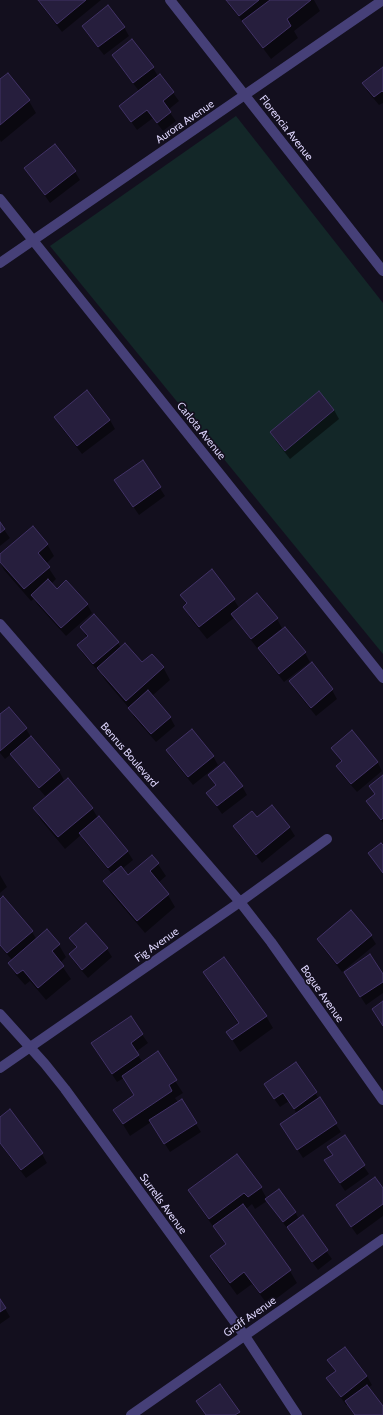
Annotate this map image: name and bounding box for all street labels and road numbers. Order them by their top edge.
street label: Florencia Avenue [256,93,316,163]
street label: Aurora Avenue [153,98,217,146]
street label: Carlota Avenue [174,399,228,463]
street label: Benrus Boulevard [97,720,161,790]
street label: Fig Avenue [132,925,182,965]
street label: Bogue Avenue [297,963,347,1025]
street label: Surrells Avenue [137,1171,189,1237]
street label: Groff Avenue [221,1294,279,1340]

